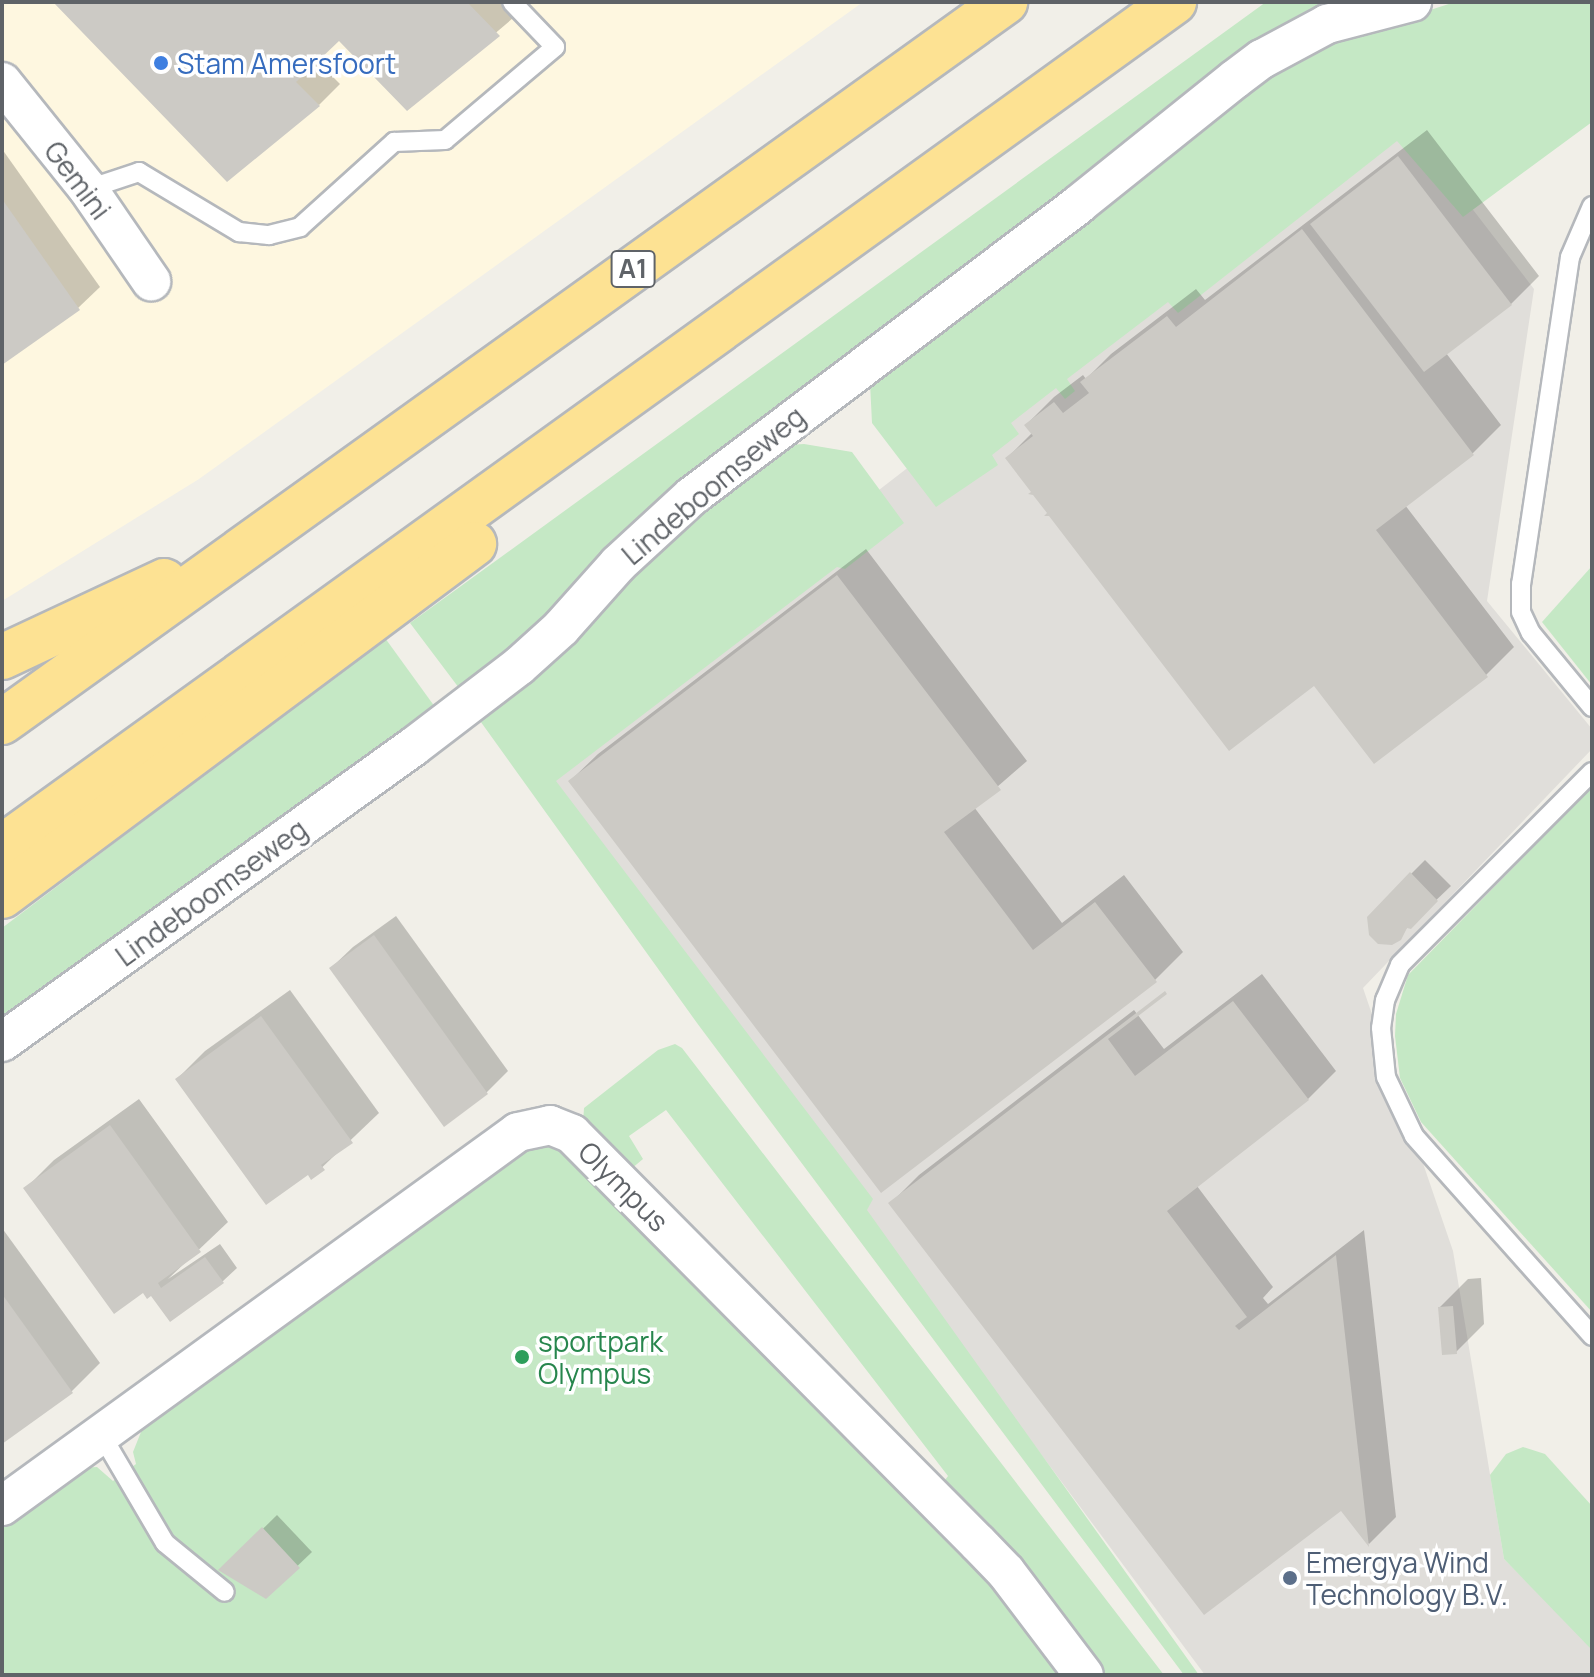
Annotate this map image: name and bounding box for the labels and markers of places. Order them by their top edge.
place label: Stam Amersfoort [177,46,396,80]
marker: Stam Amersfoort [152,54,170,72]
place label: sportpark Olympus [538,1324,663,1390]
marker: sportpark Olympus [513,1348,531,1366]
place label: Emergya Wind Technology B.V. [1306,1545,1508,1611]
marker: Emergya Wind Technology B.V. [1281,1569,1299,1587]

